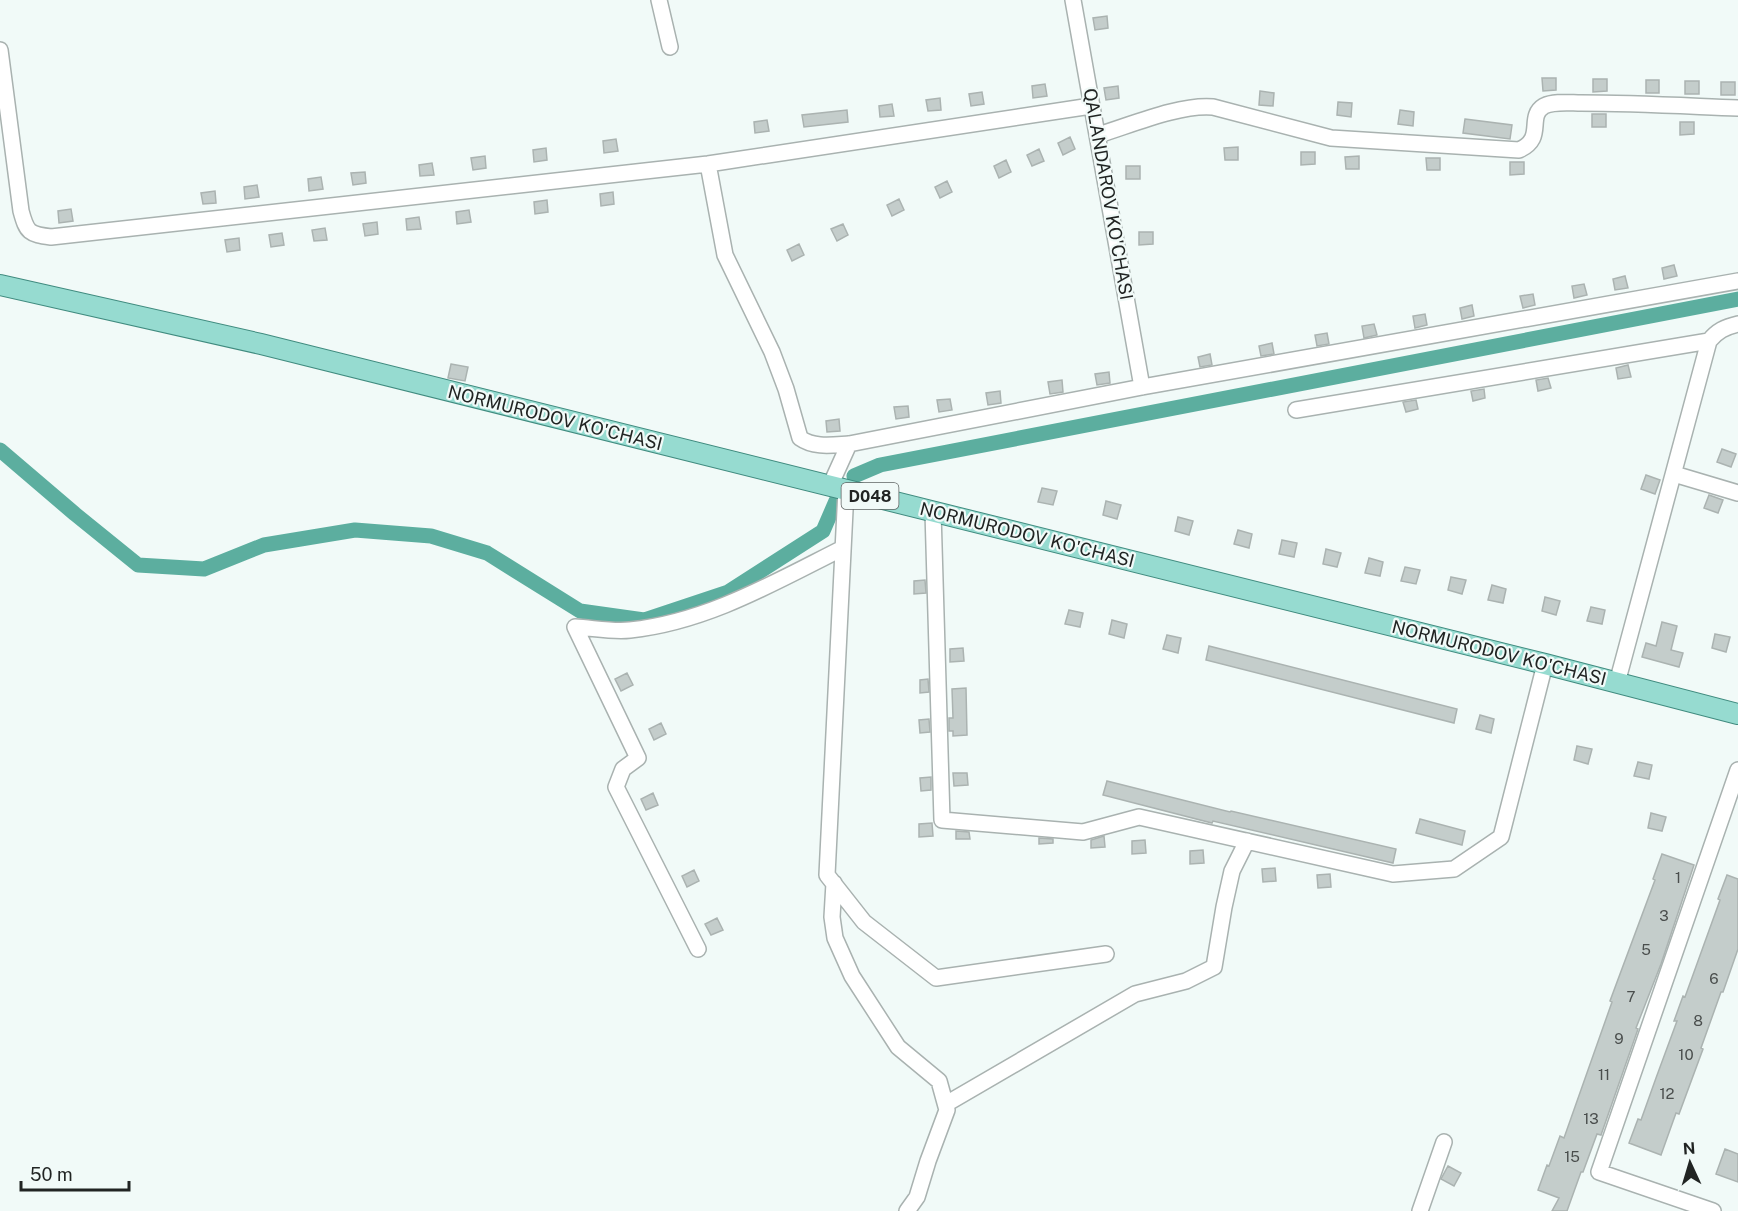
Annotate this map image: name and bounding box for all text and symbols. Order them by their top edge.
street label: QALANDAROV KO'CHASI [1080,86,1137,301]
street label: NORMURODOV KO'CHASI [446,381,665,454]
road number: D048 [842,483,898,509]
street label: NORMURODOV KO'CHASI [918,498,1137,571]
street label: NORMURODOV KO'CHASI [1390,616,1609,689]
house number: 1 [1675,869,1681,886]
house number: 3 [1659,907,1669,924]
house number: 5 [1641,941,1651,958]
house number: 6 [1709,970,1719,987]
house number: 7 [1626,988,1636,1005]
house number: 8 [1693,1012,1703,1029]
house number: 9 [1614,1030,1624,1047]
house number: 10 [1678,1046,1694,1063]
house number: 11 [1598,1066,1610,1083]
house number: 12 [1659,1085,1675,1102]
house number: 13 [1583,1110,1599,1127]
north arrow [1660,1133,1720,1193]
text: N [1682,1139,1696,1158]
house number: 15 [1564,1148,1580,1165]
scale bar [21,1154,129,1192]
text: 50 m [30,1164,73,1185]

